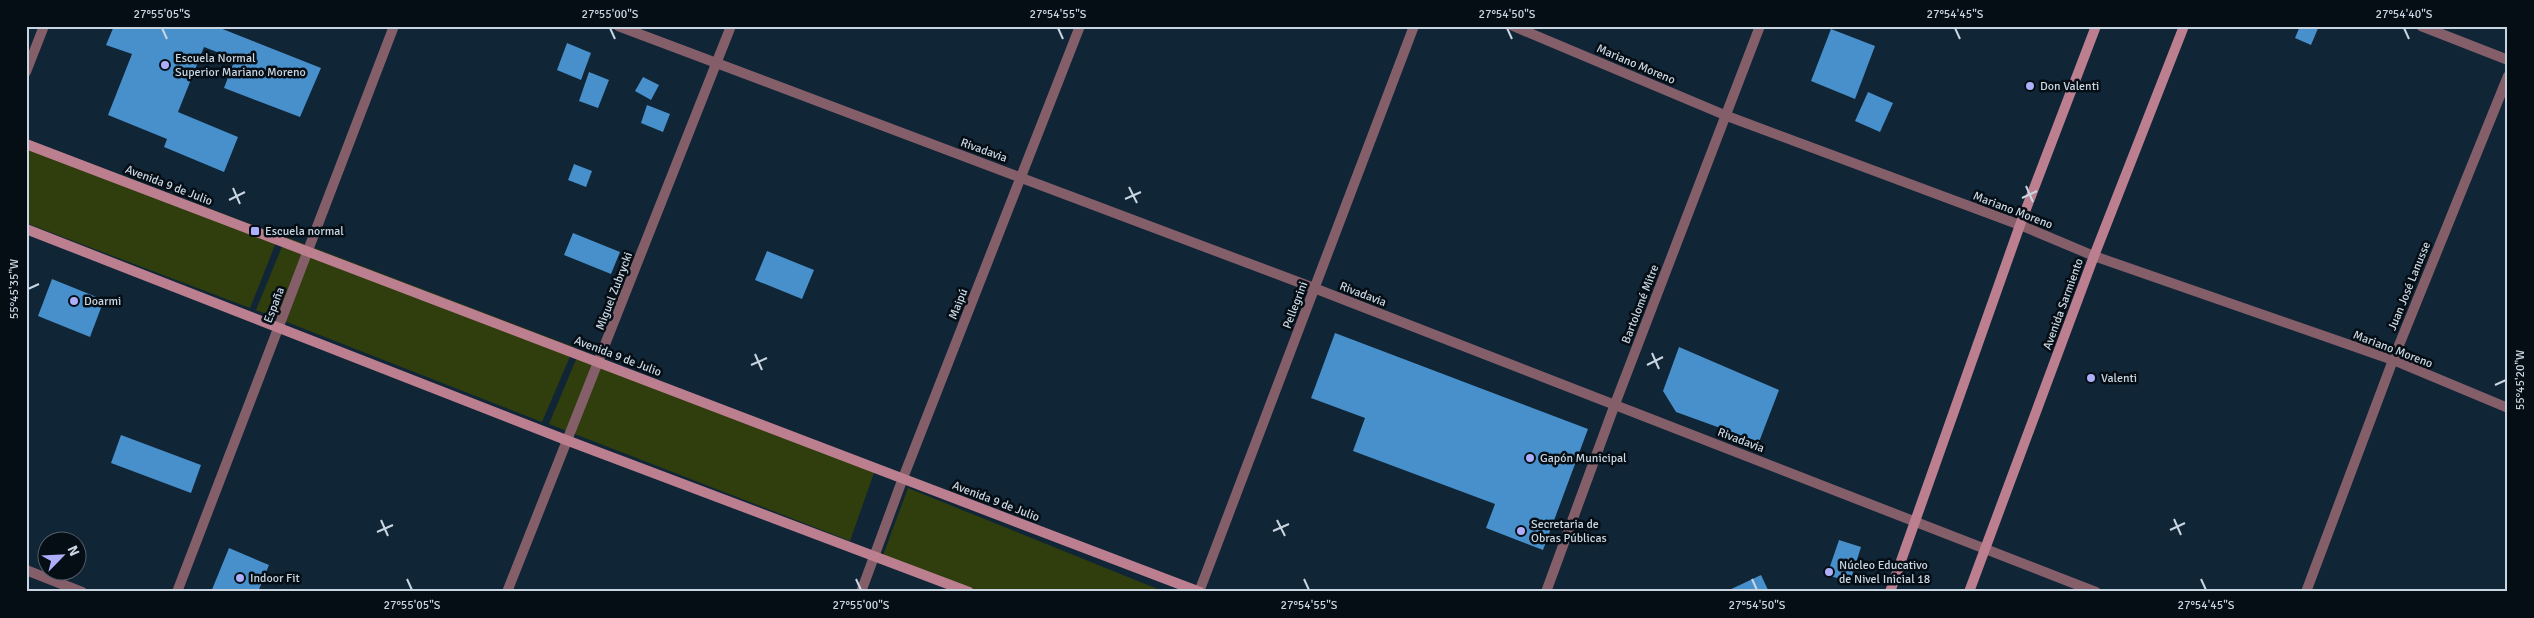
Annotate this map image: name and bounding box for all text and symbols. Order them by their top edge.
text: 27°55'05"S [133,7,191,22]
text: 27°55'00"S [581,7,639,22]
text: 27°54'55"S [1029,7,1087,22]
text: 27°54'50"S [1478,7,1536,22]
text: 27°54'45"S [1926,7,1984,22]
text: 27°54'40"S [2375,7,2433,22]
street label: Mariano Moreno [1594,41,1677,88]
place label: Escuela Normal Superior Mariano Moreno [175,51,306,80]
marker: Escuela Normal Superior Mariano Moreno [159,59,171,71]
place label: Don Valenti [2040,79,2099,94]
marker: Don Valenti [2024,80,2036,92]
street label: Rivadavia [958,135,1009,166]
street label: Avenida 9 de Julio [123,162,215,209]
street label: Mariano Moreno [1971,188,2055,233]
place label: Escuela normal [265,224,344,239]
marker: Escuela normal [249,225,261,237]
street label: Juan José Lanusse [2385,240,2434,333]
street label: Miguel Zubrycki [593,250,636,332]
street label: Avenida Sarmiento [2040,256,2087,352]
text: 55°45'35"W [7,259,22,319]
street label: Bartolomé Mitre [1619,263,1662,346]
street label: Pellegrini [1280,279,1311,331]
street label: Rivadavia [1337,279,1388,310]
street label: España [261,285,288,325]
street label: Maipú [946,287,971,322]
place label: Doarmi [84,294,121,309]
marker: Doarmi [68,295,80,307]
street label: Mariano Moreno [2351,327,2435,372]
street label: Avenida 9 de Julio [572,333,664,380]
text: 55°45'20"W [2513,350,2528,410]
place label: Valenti [2101,371,2137,386]
marker: Valenti [2085,372,2097,384]
street label: Rivadavia [1715,425,1766,456]
place label: Gapón Municipal [1540,451,1627,466]
marker: Gapón Municipal [1524,452,1536,464]
street label: Avenida 9 de Julio [950,478,1042,525]
place label: Secretaria de Obras Públicas [1531,517,1607,546]
marker: Secretaria de Obras Públicas [1515,525,1527,537]
north arrow [38,530,88,580]
text: N [64,543,83,559]
place label: Núcleo Educativo de Nivel Inicial 18 [1839,558,1930,587]
marker: Núcleo Educativo de Nivel Inicial 18 [1823,566,1835,578]
place label: Indoor Fit [250,571,300,586]
marker: Indoor Fit [234,572,246,584]
text: 27°55'05"S [383,598,441,613]
text: 27°55'00"S [832,598,890,613]
text: 27°54'55"S [1280,598,1338,613]
text: 27°54'50"S [1728,598,1786,613]
text: 27°54'45"S [2177,598,2235,613]

